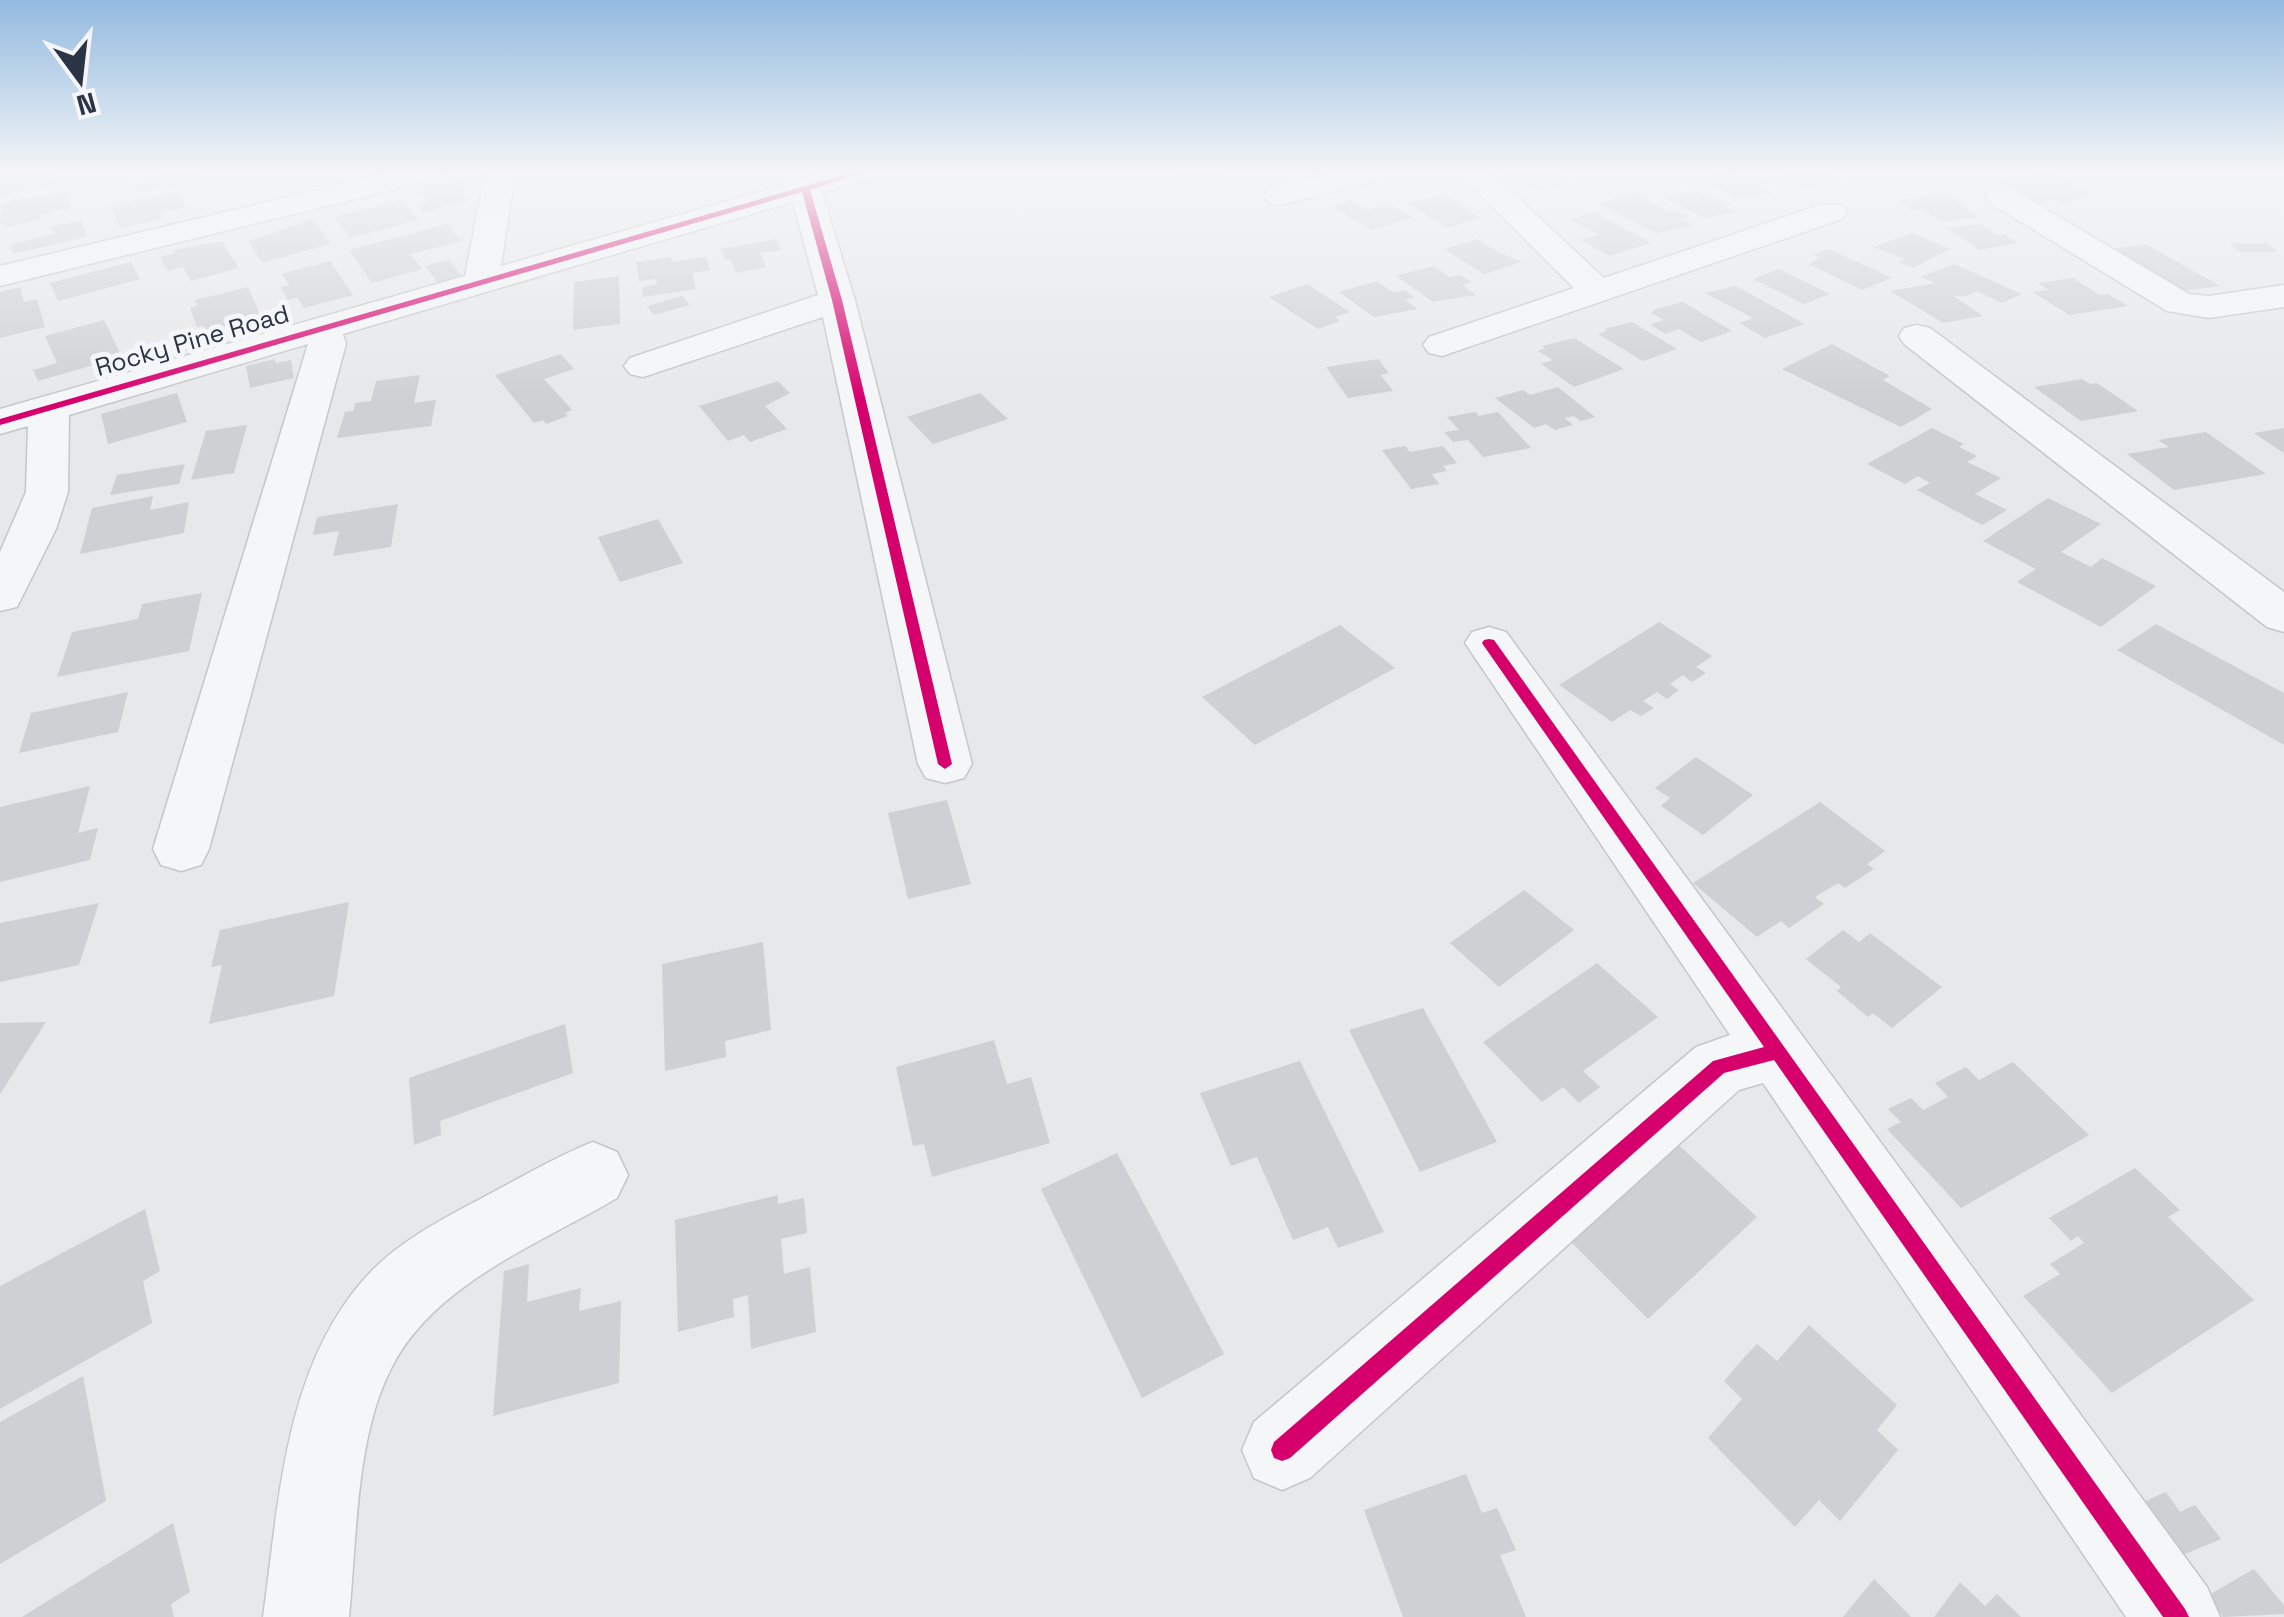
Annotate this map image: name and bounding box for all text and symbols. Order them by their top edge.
north arrow [30,30,130,130]
text: N [73,84,100,124]
street label: Rocky Pine Road [91,297,293,383]

